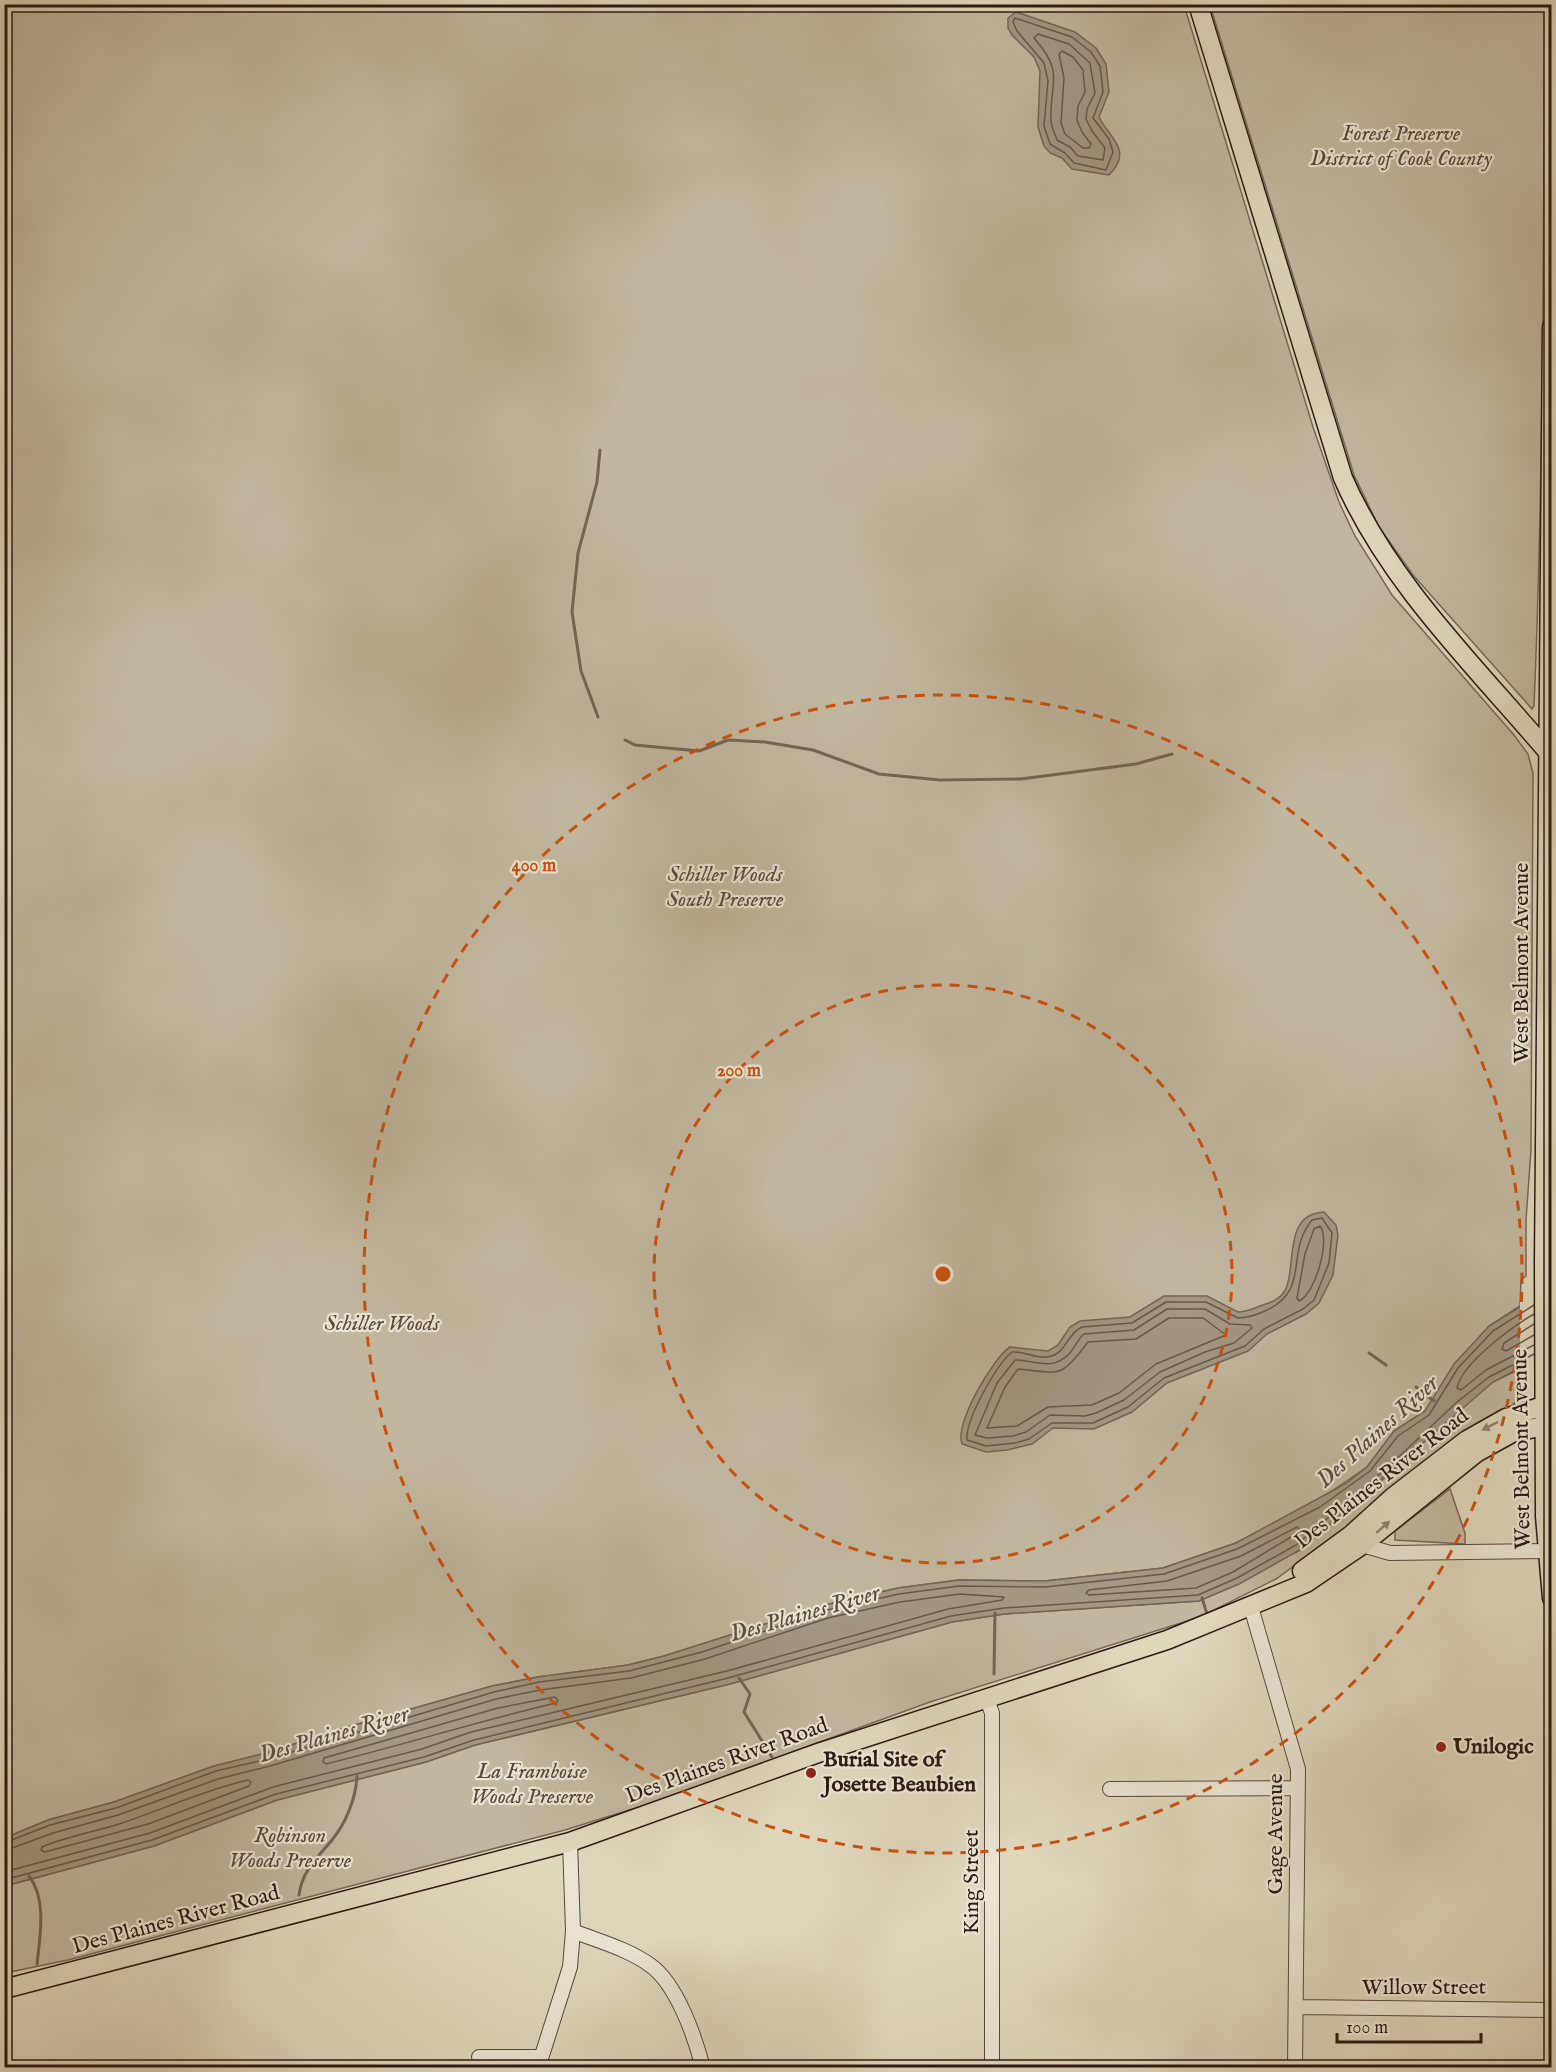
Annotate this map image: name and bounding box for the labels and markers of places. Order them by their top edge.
centre of rings [933,1264,953,1284]
place label: Unilogic [1452,1733,1534,1761]
marker: Unilogic [1434,1740,1448,1754]
place label: Burial Site of Josette Beaubien [820,1746,976,1799]
marker: Burial Site of Josette Beaubien [804,1766,818,1780]

